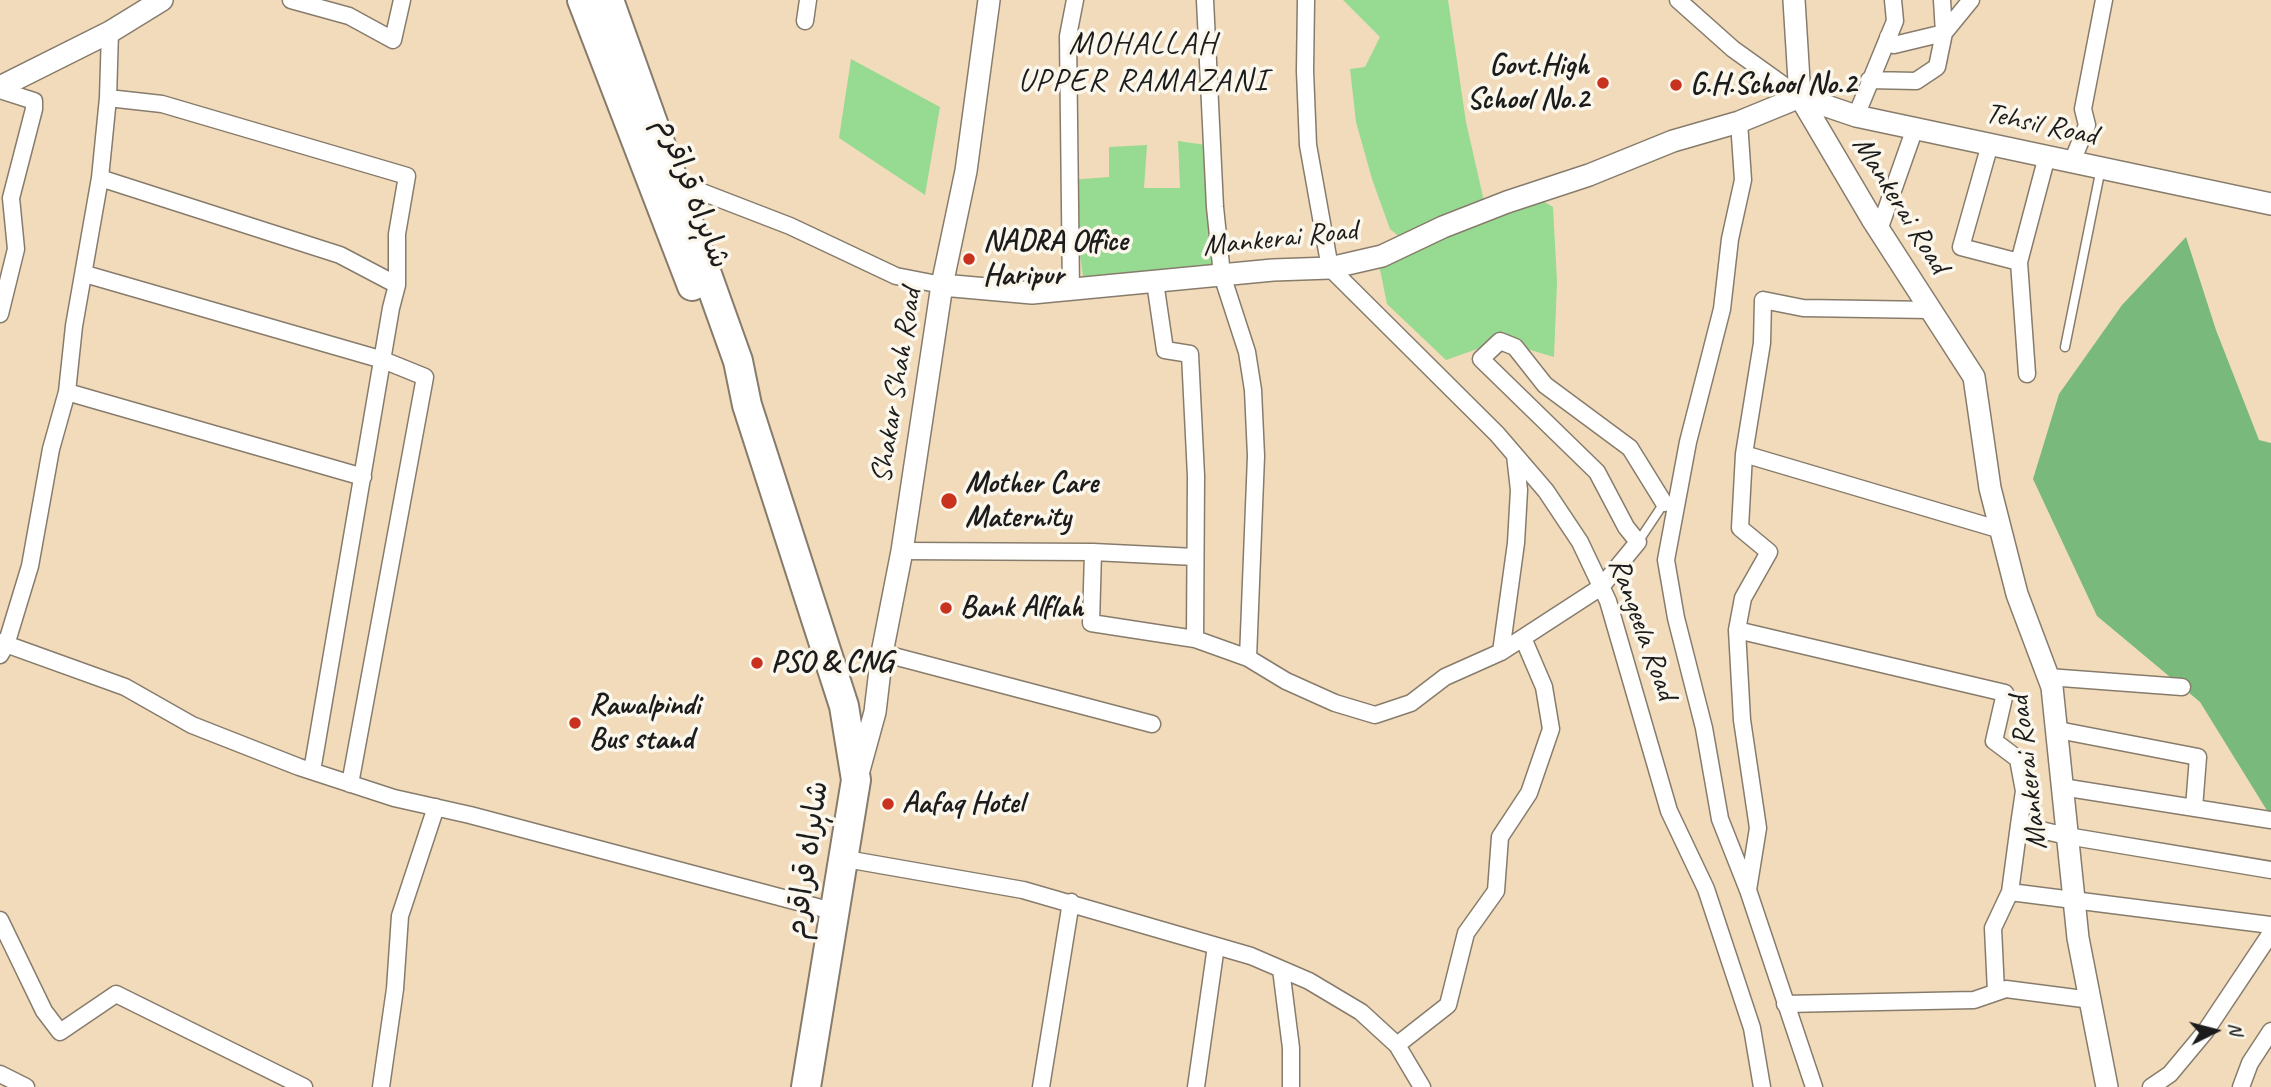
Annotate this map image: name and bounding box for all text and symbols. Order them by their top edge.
district label: MOHALLAH UPPER RAMAZANI [1020,26,1266,101]
place label: Govt.High School No.2 [1467,48,1589,118]
place label: G.H.School No.2 [1690,67,1856,103]
marker: Govt.High School No.2 [1595,75,1611,91]
marker: G.H.School No.2 [1668,77,1684,93]
street label: Tehsil Road [1982,96,2100,154]
street label: شاہراہ قراقرم [647,112,737,274]
street label: Mankerai Road [1844,130,1956,280]
street label: Mankerai Road [1201,213,1359,265]
place label: NADRA Office Haripur [983,224,1127,294]
marker: NADRA Office Haripur [961,251,977,267]
street label: Shakar Shah Road [864,286,930,486]
place label: Mother Care Maternity [965,466,1098,536]
marker: Mother Care Maternity [939,491,959,511]
street label: Rangeela Road [1600,553,1684,705]
place label: Bank Alflah [960,590,1083,626]
marker: Bank Alflah [938,600,954,616]
place label: PSO & CNG [771,645,892,681]
marker: PSO & CNG [749,655,765,671]
place label: Rawalpindi Bus stand [589,688,700,758]
street label: Mankerai Road [2002,694,2056,852]
marker: Rawalpindi Bus stand [567,715,583,731]
street label: شاہراہ قراقرم [779,779,837,941]
place label: Aafaq Hotel [902,786,1024,822]
marker: Aafaq Hotel [880,796,896,812]
north arrow [2180,996,2250,1066]
text: N [2223,1022,2248,1036]

